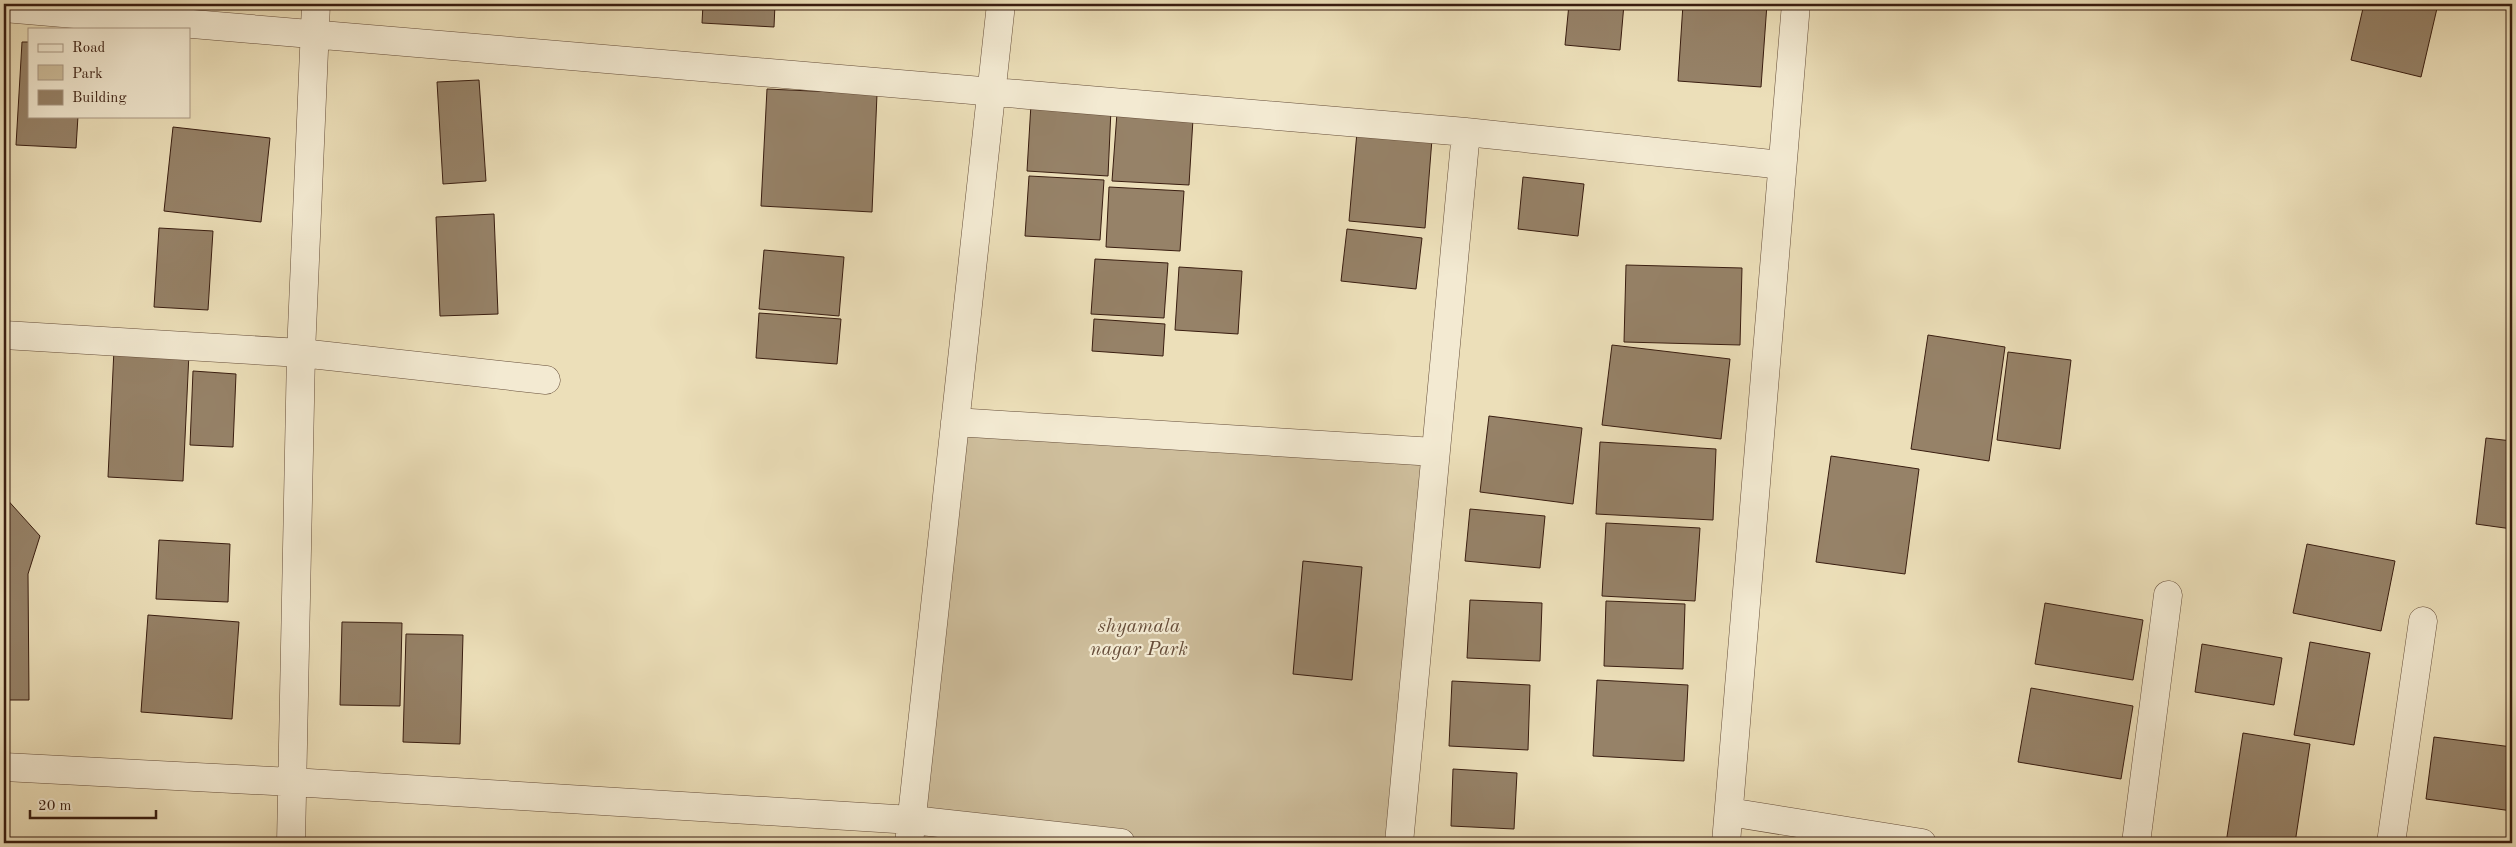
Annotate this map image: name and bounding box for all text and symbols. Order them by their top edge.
legend [28,28,190,118]
text: Road [72,41,106,56]
text: Park [72,67,103,82]
text: Building [72,91,127,106]
park label: shyamala nagar Park [1090,617,1188,660]
scale bar [30,787,156,819]
text: 20 m [38,799,72,814]

